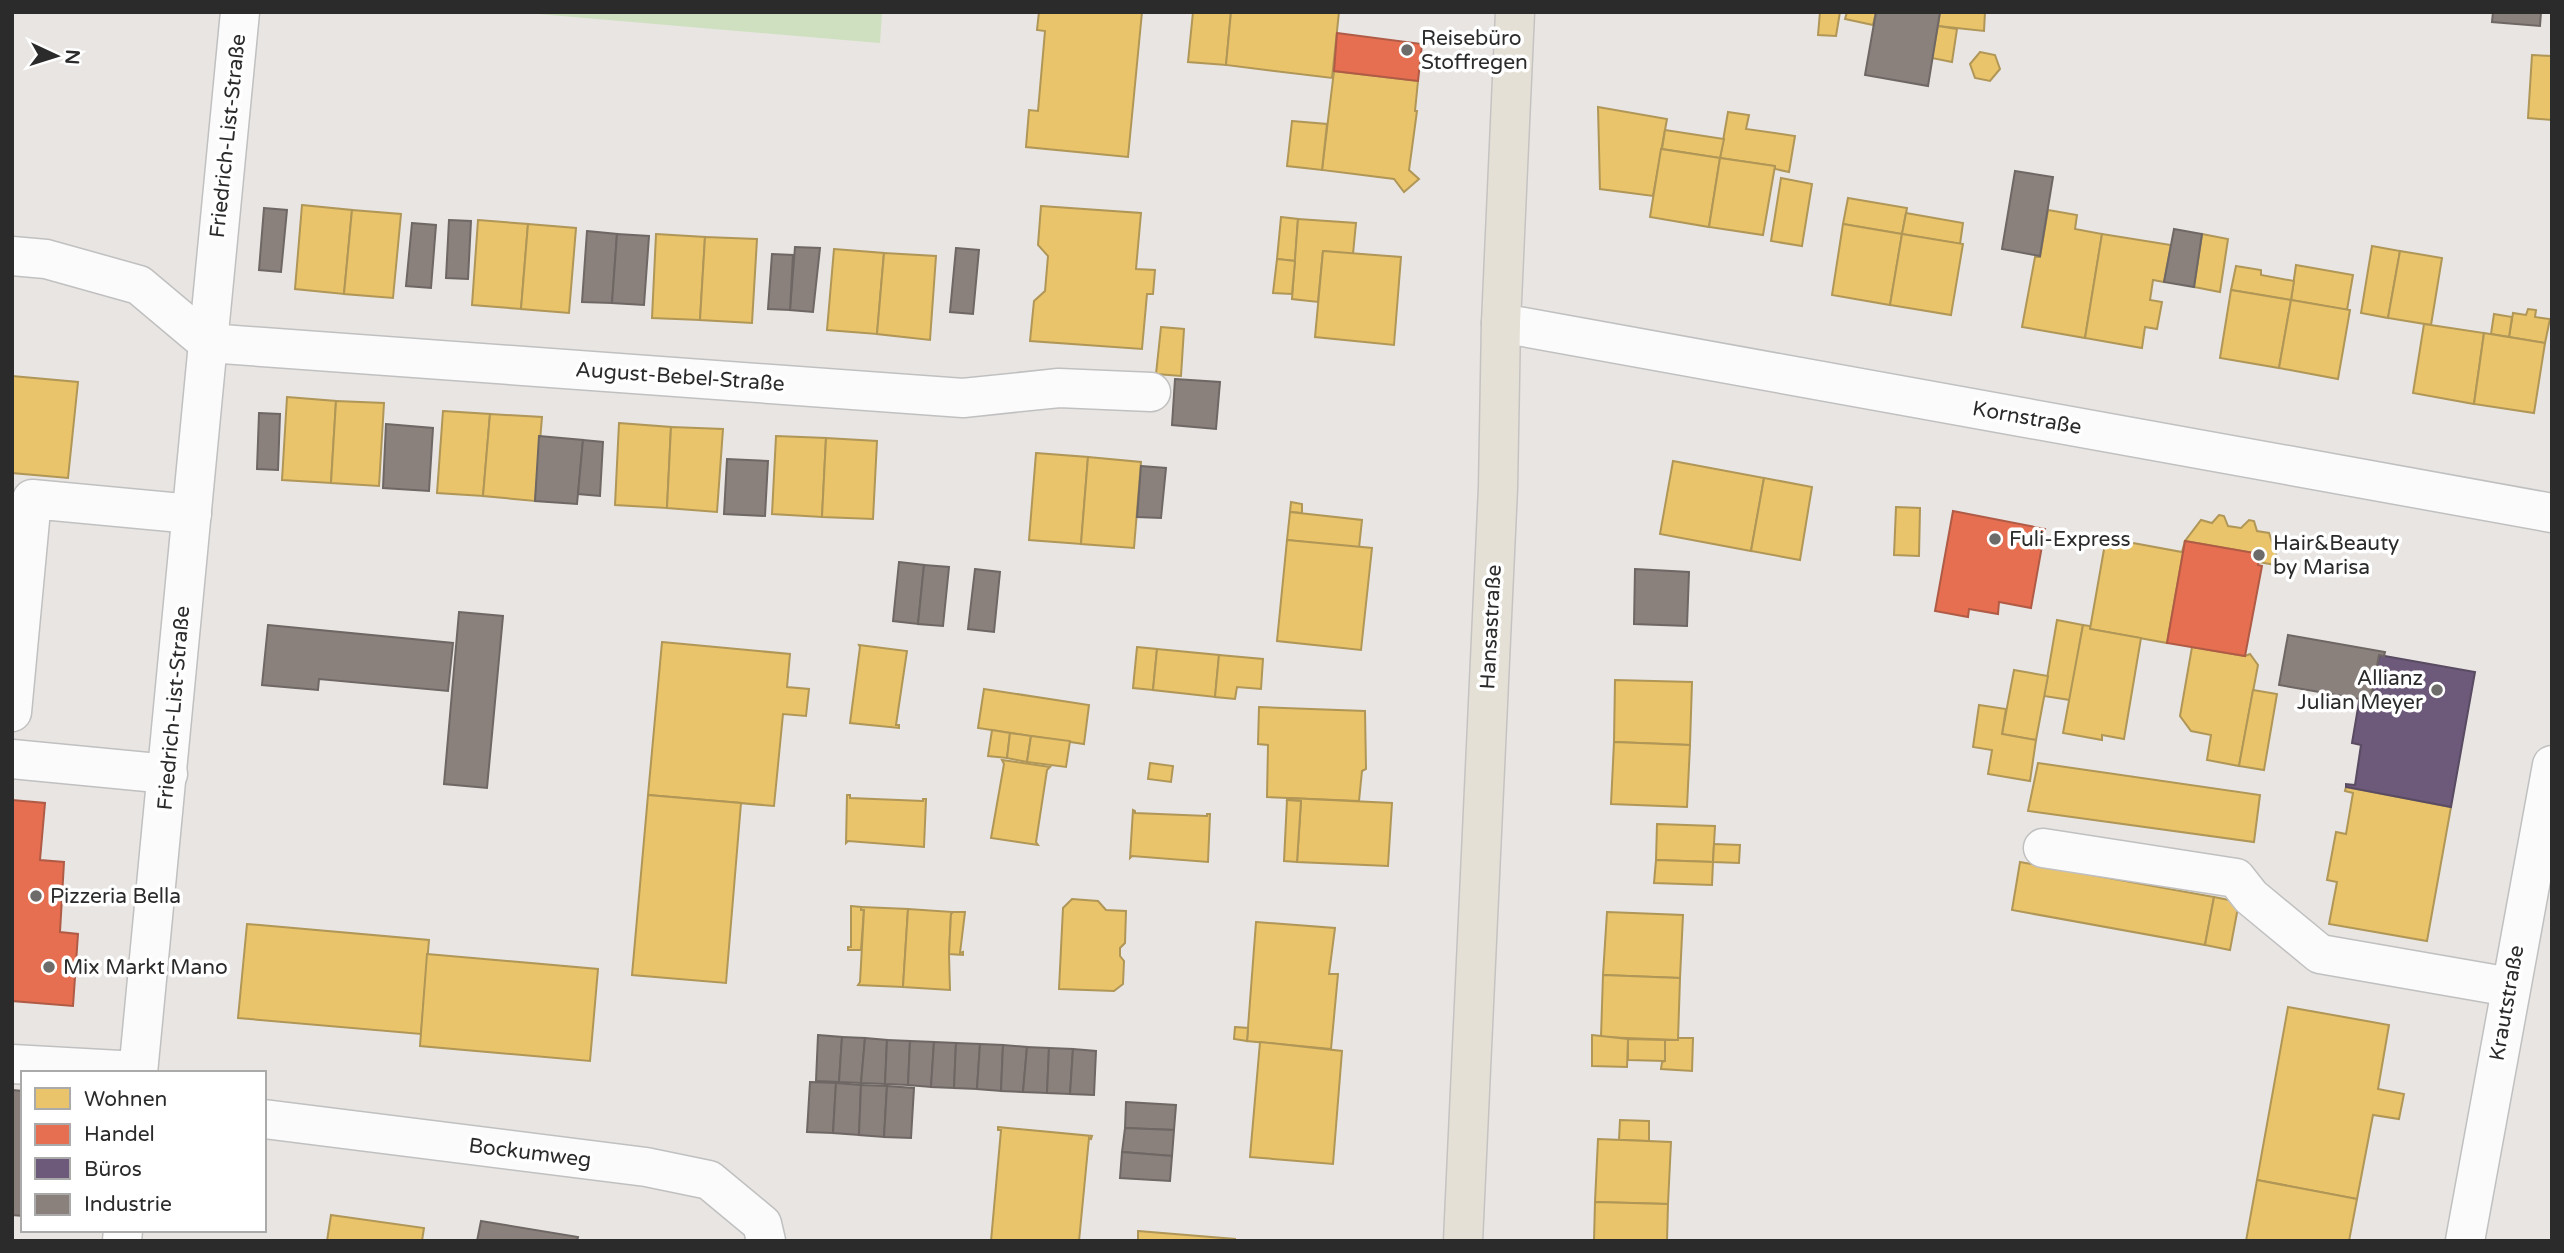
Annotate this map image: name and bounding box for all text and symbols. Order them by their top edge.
north arrow [21,21,91,91]
place label: Reisebüro Stoffregen [1421,26,1528,75]
street label: Friedrich-List-Straße [205,33,251,239]
marker: Reisebüro Stoffregen [1399,42,1415,58]
text: N [60,49,83,65]
street label: August-Bebel-Straße [575,357,785,397]
street label: Kornstraße [1971,396,2084,440]
place label: Fuli-Express [2009,527,2131,552]
marker: Fuli-Express [1987,531,2003,547]
place label: Hair&Beauty by Marisa [2273,531,2399,580]
marker: Hair&Beauty by Marisa [2251,547,2267,563]
street label: Hansastraße [1475,564,1507,690]
street label: Friedrich-List-Straße [153,605,195,811]
place label: Allianz Julian Meyer [2297,666,2423,715]
marker: Allianz Julian Meyer [2429,682,2445,698]
place label: Pizzeria Bella [50,884,181,909]
marker: Pizzeria Bella [28,888,44,904]
street label: Krautstraße [2485,943,2530,1063]
place label: Mix Markt Mano [63,955,228,980]
marker: Mix Markt Mano [41,959,57,975]
legend [21,1071,266,1232]
text: Wohnen [84,1087,167,1112]
text: Handel [84,1122,155,1147]
street label: Bockumweg [467,1133,593,1173]
text: Büros [84,1157,142,1182]
text: Industrie [84,1192,172,1217]

